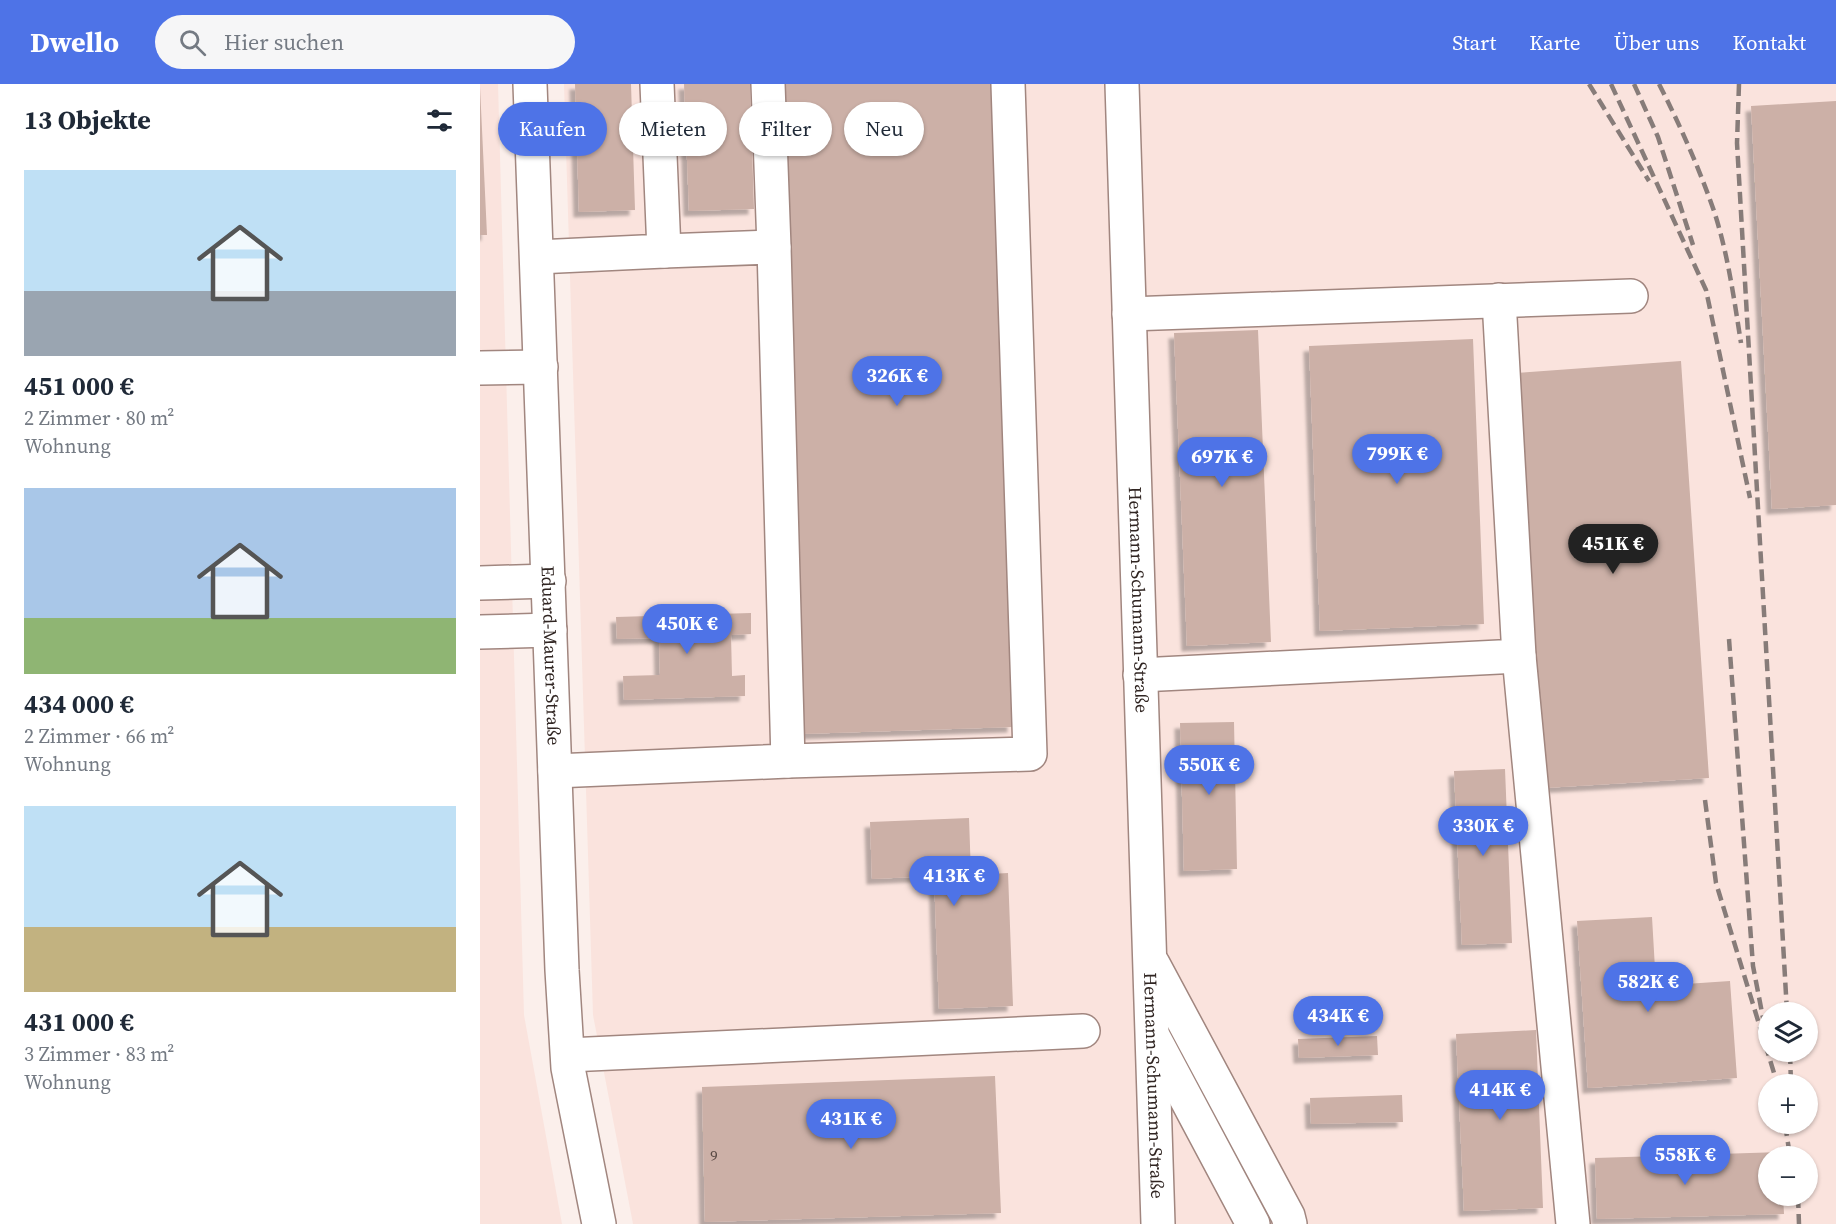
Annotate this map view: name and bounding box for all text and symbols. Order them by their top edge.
search box [155,15,575,69]
text: Dwello [30,23,119,61]
icon: search [176,26,209,59]
text: Hier suchen [224,27,344,57]
text: Start [1452,28,1496,57]
text: Karte [1529,28,1580,57]
text: Über uns [1613,28,1699,57]
text: Kontakt [1732,28,1806,57]
text: 13 Objekte [24,102,151,138]
chip: Kaufen [498,102,607,156]
chip: Mieten [619,102,727,156]
chip: Filter [739,102,832,156]
chip: Neu [844,102,924,156]
icon: filters [423,104,456,137]
icon: home [186,209,294,317]
pin: 326K € [848,356,946,407]
text: 326K € [866,361,928,389]
text: 451 000 € [24,368,134,404]
text: 2 Zimmer · 80 m² [24,404,174,432]
text: Wohnung [24,432,111,460]
pin: 799K € [1348,434,1446,485]
pin: 697K € [1173,437,1271,488]
text: 799K € [1366,439,1428,467]
text: 697K € [1191,442,1253,470]
street label: Hermann-Schumann-Straße [1123,486,1155,713]
pin: 451K € [1564,524,1662,575]
icon: home [186,527,294,635]
text: 451K € [1582,529,1644,557]
street label: Eduard-Maurer-Straße [535,565,567,746]
pin: 450K € [638,604,736,655]
text: 450K € [656,609,718,637]
text: 434 000 € [24,686,134,722]
text: 2 Zimmer · 66 m² [24,722,174,750]
pin: 550K € [1160,745,1258,796]
text: Wohnung [24,750,111,778]
text: 550K € [1178,750,1240,778]
pin: 330K € [1434,806,1532,857]
text: 330K € [1452,811,1514,839]
icon: home [186,845,294,953]
pin: 413K € [905,856,1003,907]
text: 413K € [923,861,985,889]
pin: 582K € [1599,962,1697,1013]
text: 582K € [1617,967,1679,995]
street label: Hermann-Schumann-Straße [1138,972,1170,1199]
pin: 434K € [1289,996,1387,1047]
text: 434K € [1307,1001,1369,1029]
map controls [1758,1002,1818,1206]
button: layers [1758,1002,1818,1062]
text: 431 000 € [24,1004,134,1040]
text: 3 Zimmer · 83 m² [24,1040,174,1068]
text: Wohnung [24,1068,111,1096]
pin: 414K € [1451,1070,1549,1121]
button: + [1758,1074,1818,1134]
text: 414K € [1469,1075,1531,1103]
pin: 431K € [802,1099,900,1150]
text: 431K € [820,1104,882,1132]
pin: 558K € [1636,1135,1734,1186]
text: 558K € [1654,1140,1716,1168]
house number: 9 [710,1145,718,1166]
button: − [1758,1146,1818,1206]

